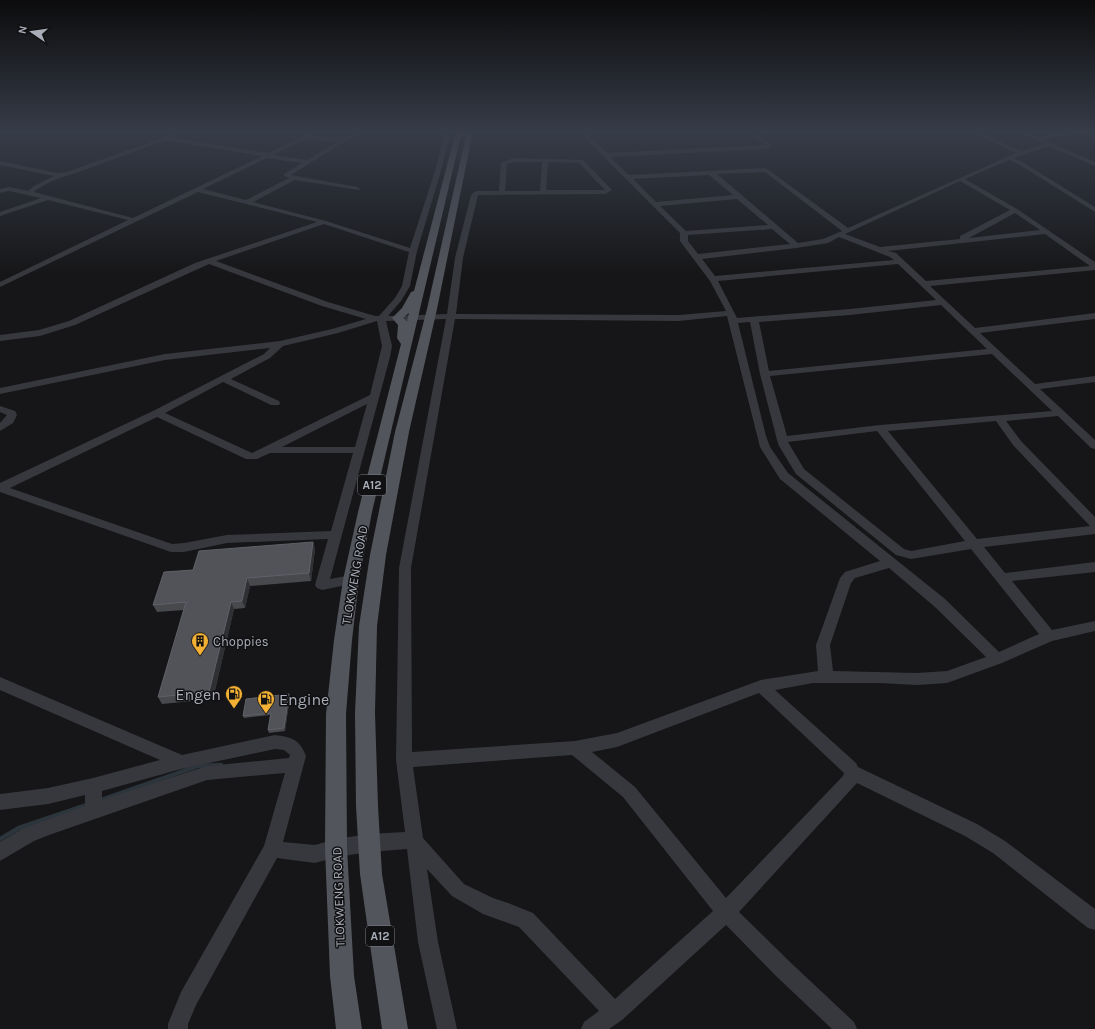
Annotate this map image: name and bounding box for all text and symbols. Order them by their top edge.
north arrow [12,12,52,52]
text: N [16,25,30,35]
road number: A12 [358,475,386,495]
street label: TLOKWENG ROAD [338,524,371,626]
building icon: Choppies [190,631,210,656]
place label: Choppies [213,634,269,649]
fuel station icon: Engen [224,684,244,709]
place label: Engen [175,685,221,704]
fuel station icon: Engine [256,689,276,714]
place label: Engine [279,690,329,709]
street label: TLOKWENG ROAD [329,846,348,947]
road number: A12 [366,926,394,946]

